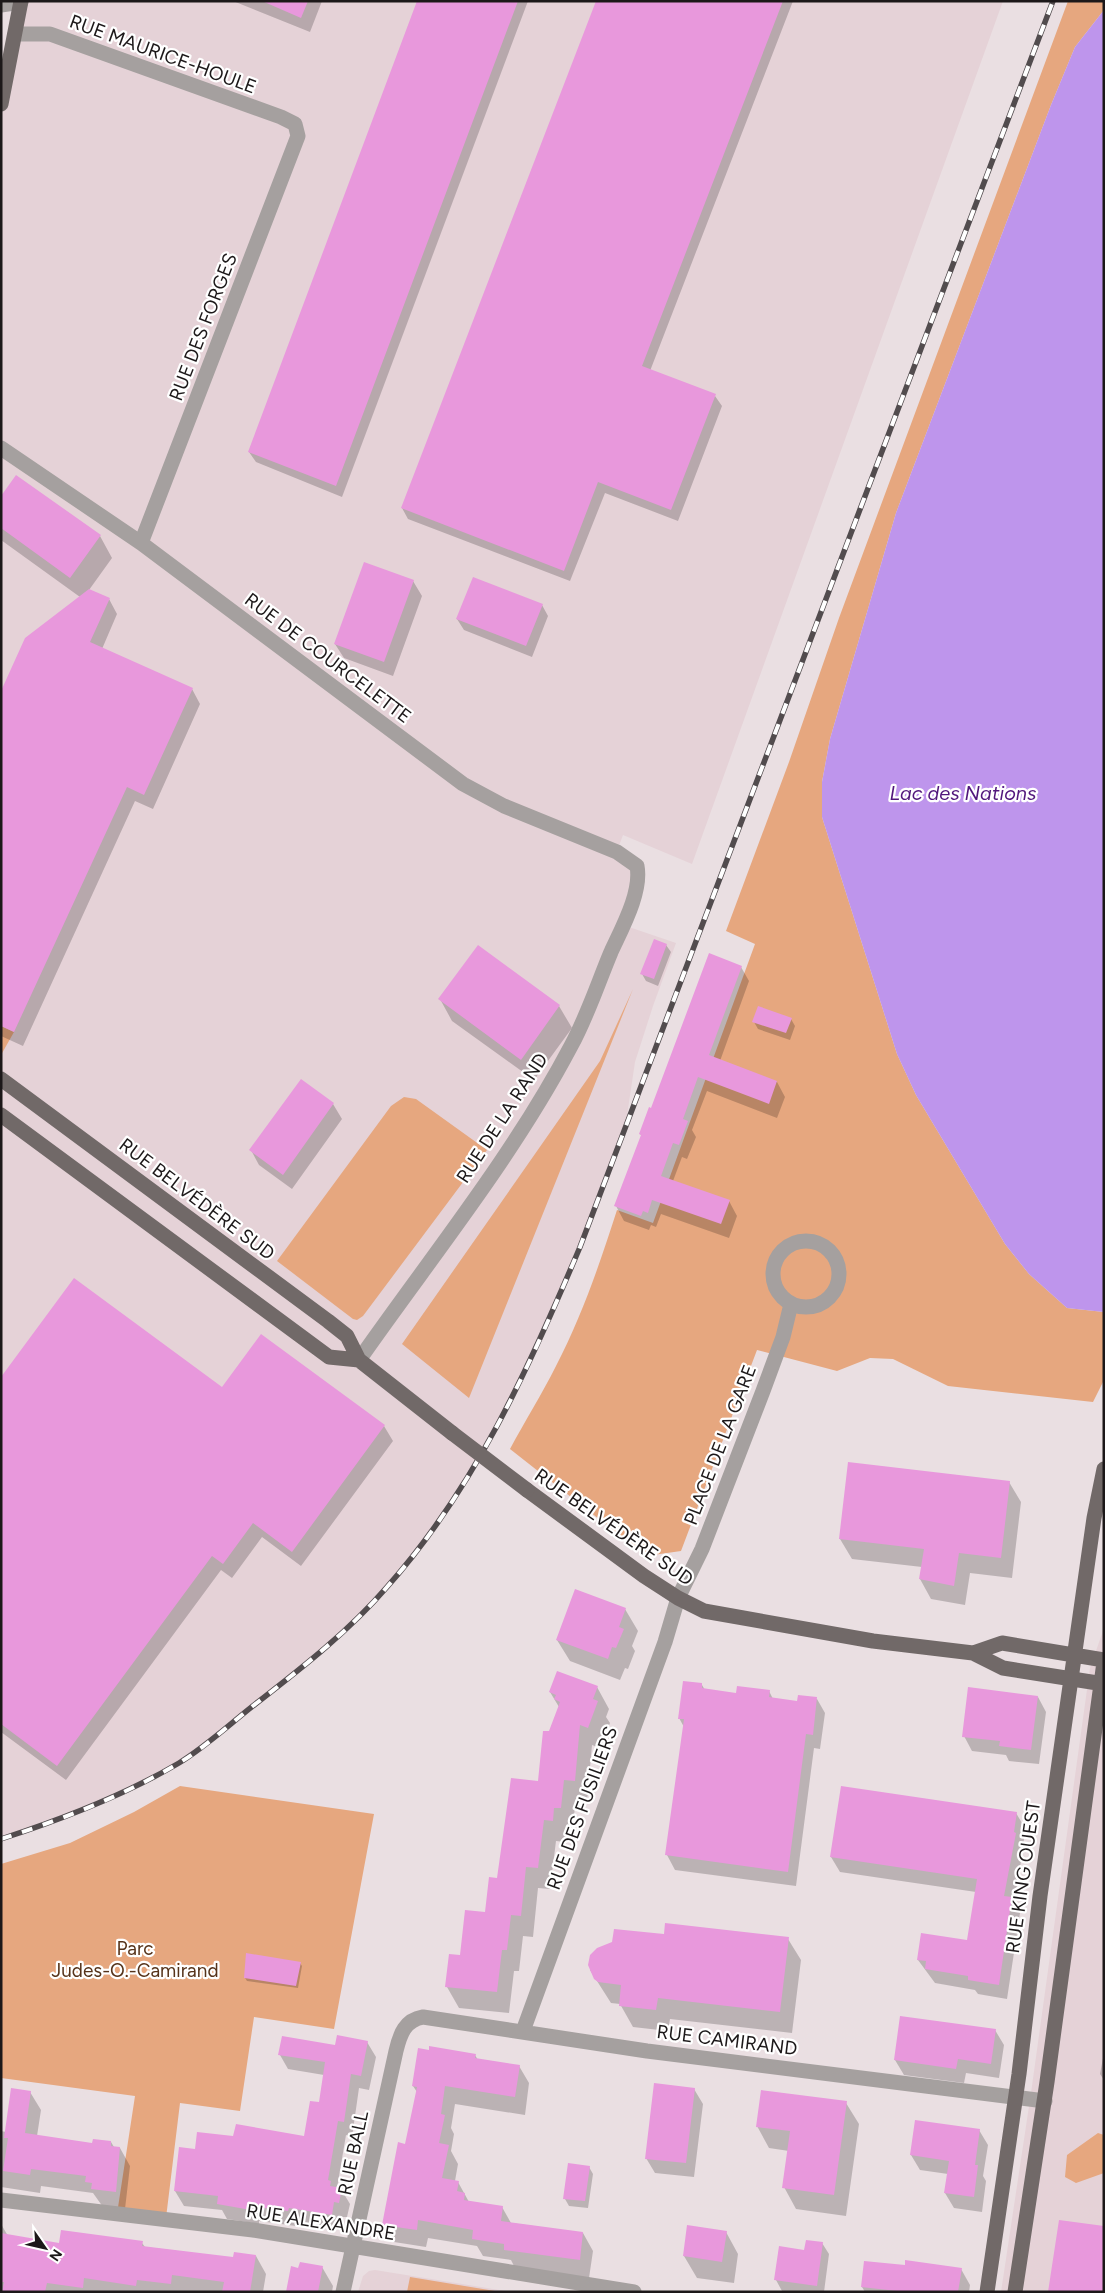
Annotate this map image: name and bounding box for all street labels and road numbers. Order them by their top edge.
street label: RUE MAURICE-HOULE [66,9,260,99]
street label: RUE DES FORGES [164,250,242,404]
street label: RUE DE COURCELETTE [240,588,416,728]
street label: RUE DE LA RAND [451,1049,553,1187]
street label: RUE BELVÉDÈRE SUD [115,1133,279,1265]
street label: PLACE DE LA GARE [679,1362,761,1528]
street label: RUE BELVÉDÈRE SUD [530,1463,698,1591]
street label: RUE DES FUSILIERS [542,1723,622,1893]
street label: RUE KING OUEST [1001,1799,1045,1955]
street label: RUE CAMIRAND [655,2020,799,2060]
street label: RUE BALL [333,2109,373,2197]
street label: RUE ALEXANDRE [245,2199,397,2245]

